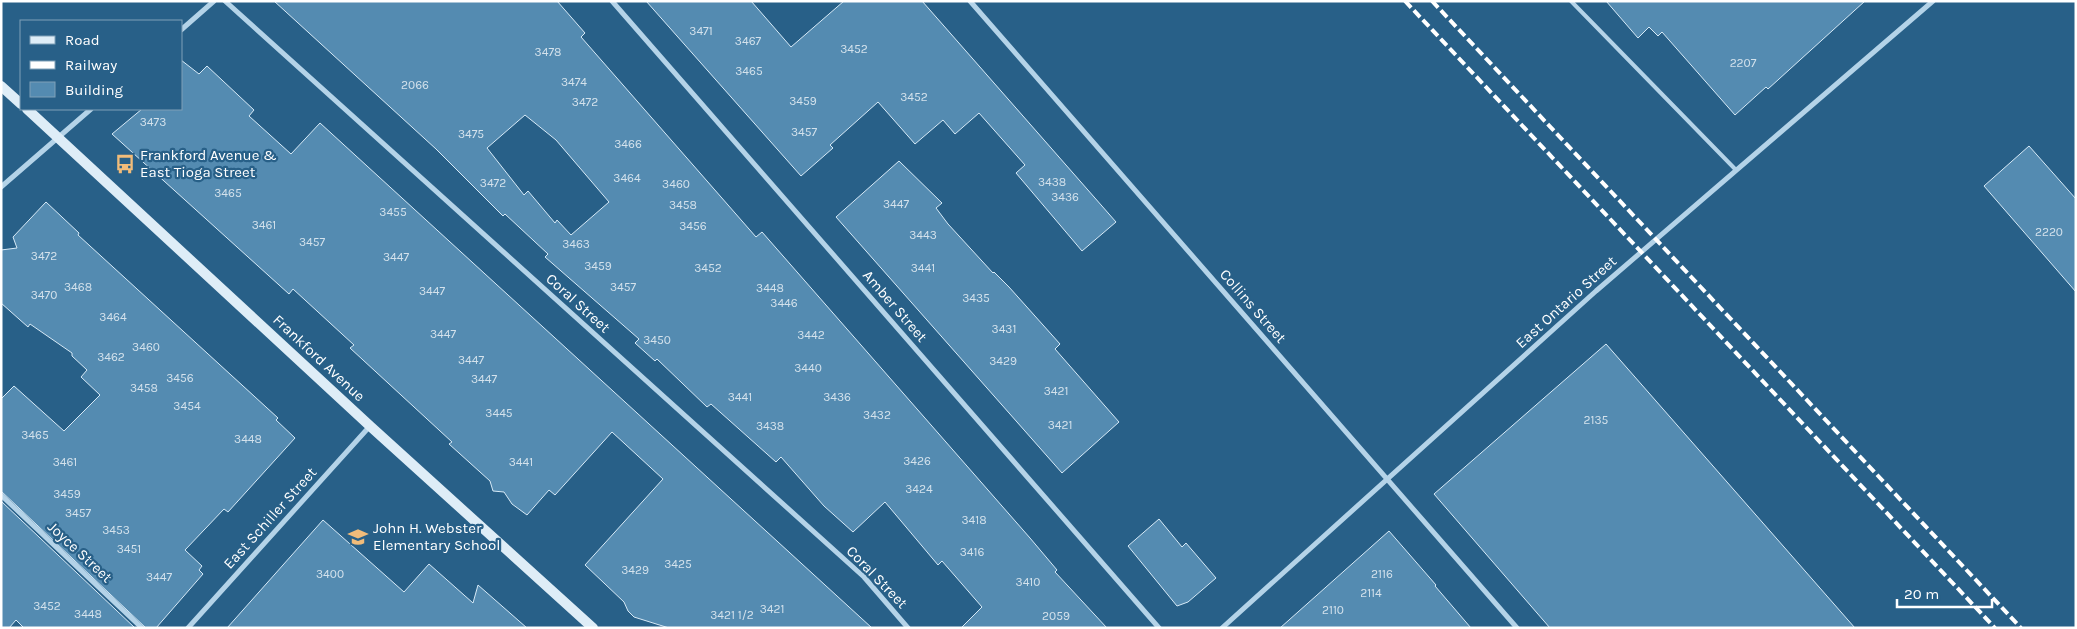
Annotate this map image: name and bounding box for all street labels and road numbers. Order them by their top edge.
street label: East Ontario Street [1512,252,1620,352]
street label: Collins Street [1216,265,1290,347]
street label: Amber Street [859,266,931,346]
street label: Coral Street [542,270,614,337]
street label: Frankford Avenue [269,311,369,405]
street label: East Schiller Street [220,463,321,572]
street label: Joyce Street [44,518,116,587]
street label: Coral Street [843,542,912,612]

